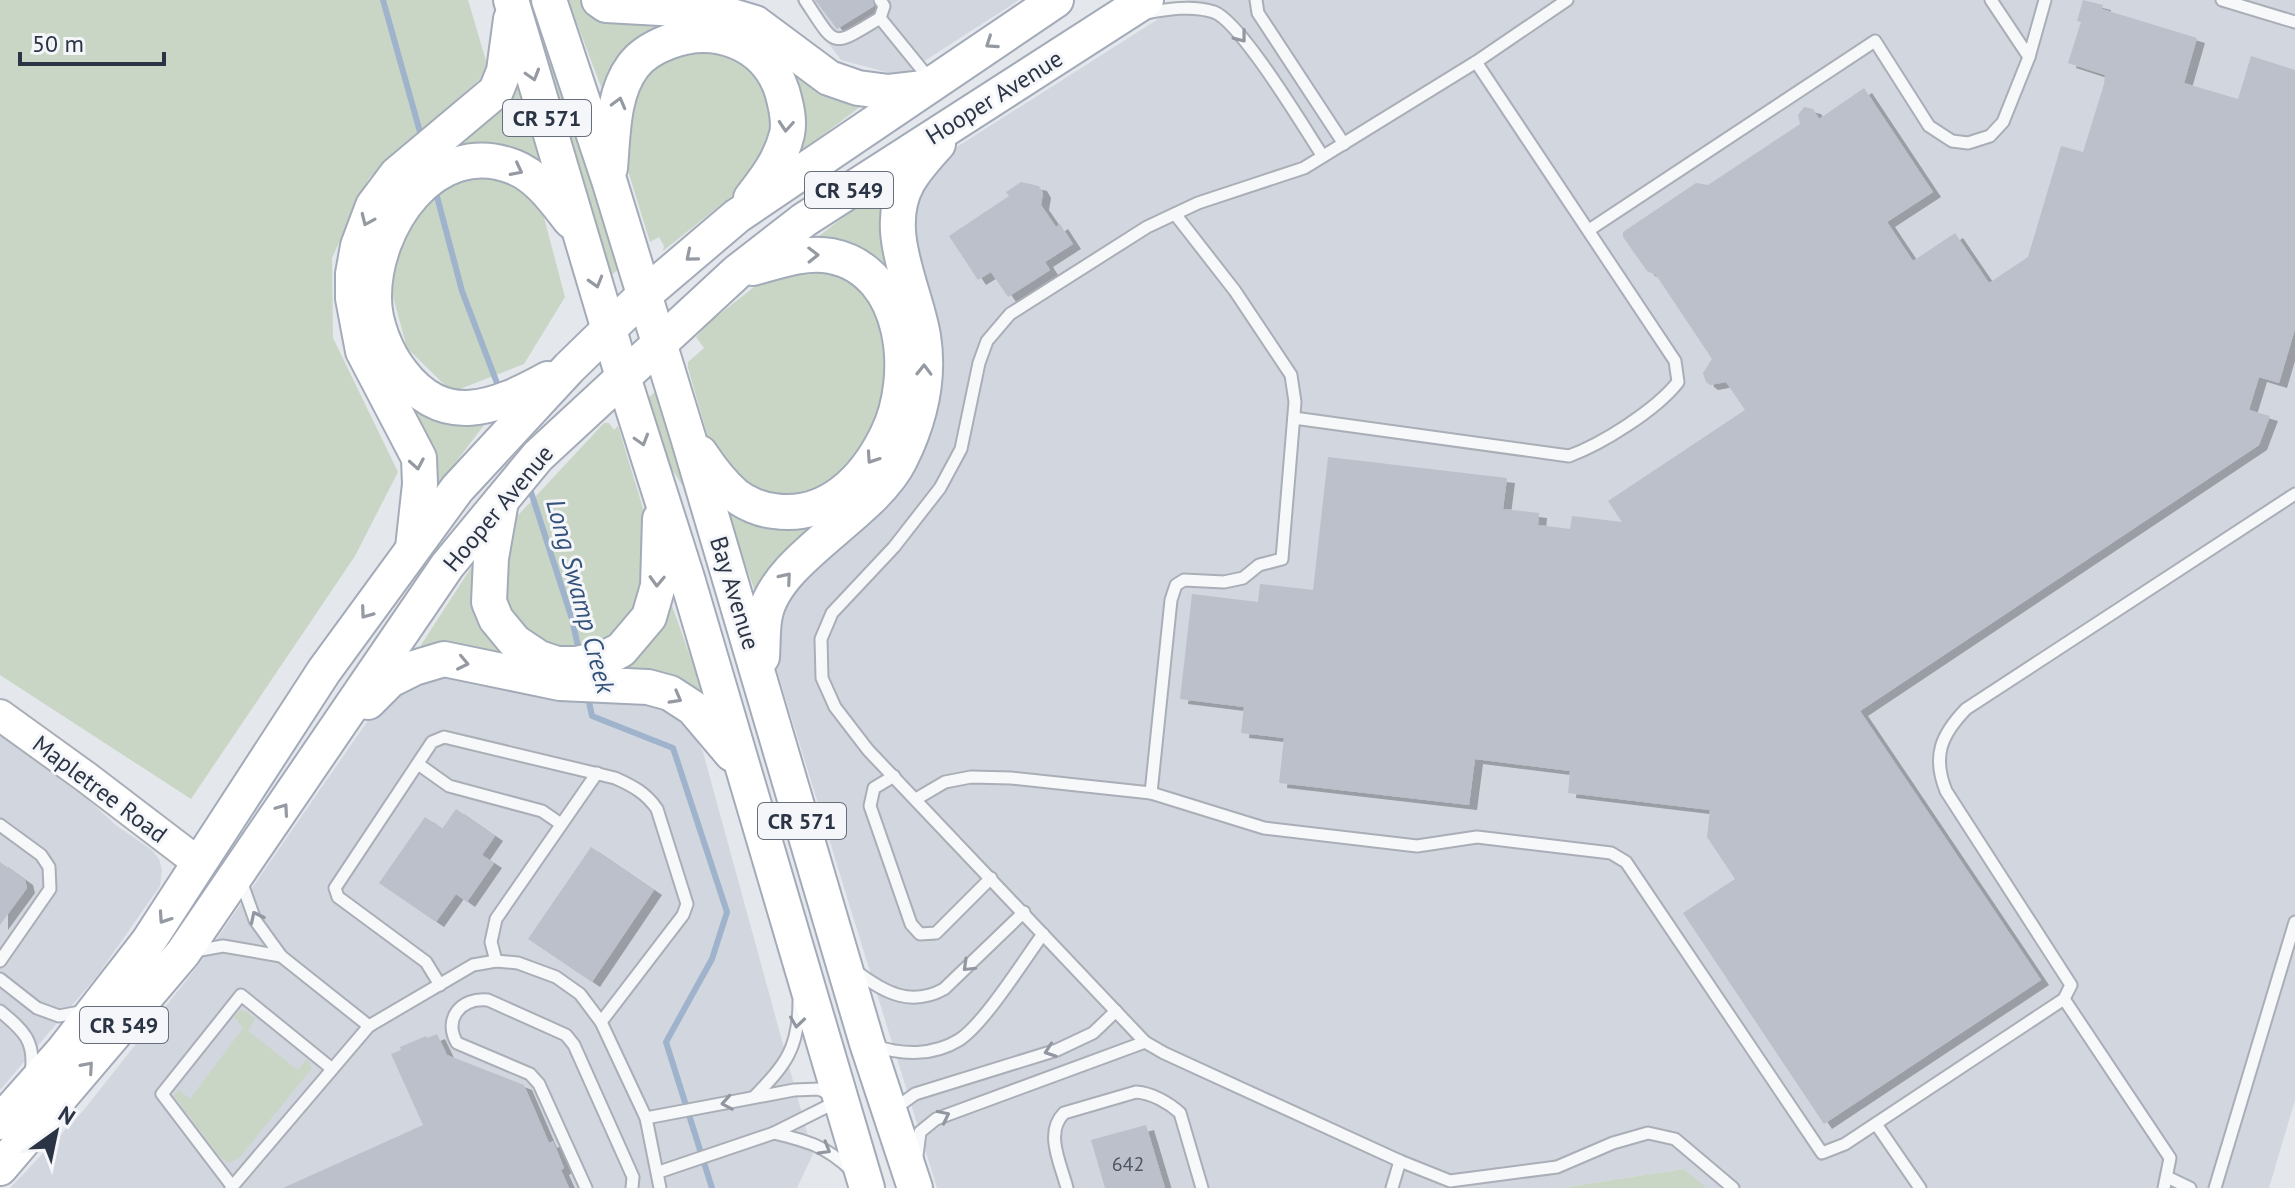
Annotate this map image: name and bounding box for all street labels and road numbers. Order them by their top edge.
street label: Hooper Avenue [920,43,1068,151]
road number: CR 571 [503,100,591,136]
road number: CR 549 [805,172,893,208]
street label: Hooper Avenue [436,438,560,578]
street label: Bay Avenue [703,533,767,653]
street label: Mapletree Road [26,728,174,850]
road number: CR 571 [758,803,846,839]
road number: CR 549 [80,1007,168,1043]

